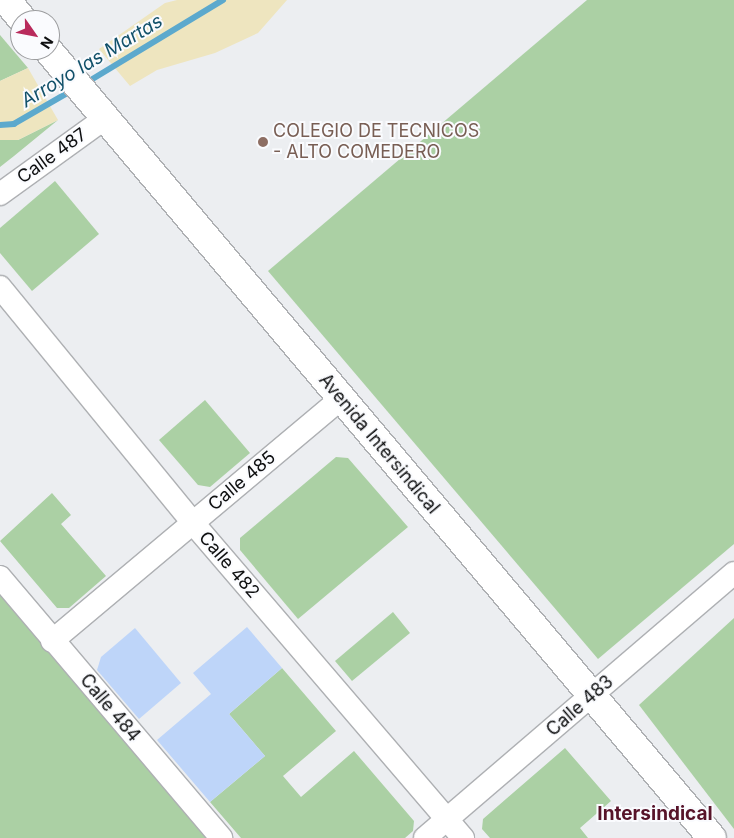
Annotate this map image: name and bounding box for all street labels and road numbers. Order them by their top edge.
street label: Calle 487 [13,124,91,188]
street label: Avenida Intersindical [314,370,444,518]
street label: Calle 485 [204,447,280,515]
street label: Calle 482 [194,527,264,603]
street label: Calle 484 [75,670,145,746]
street label: Calle 483 [542,671,618,741]

